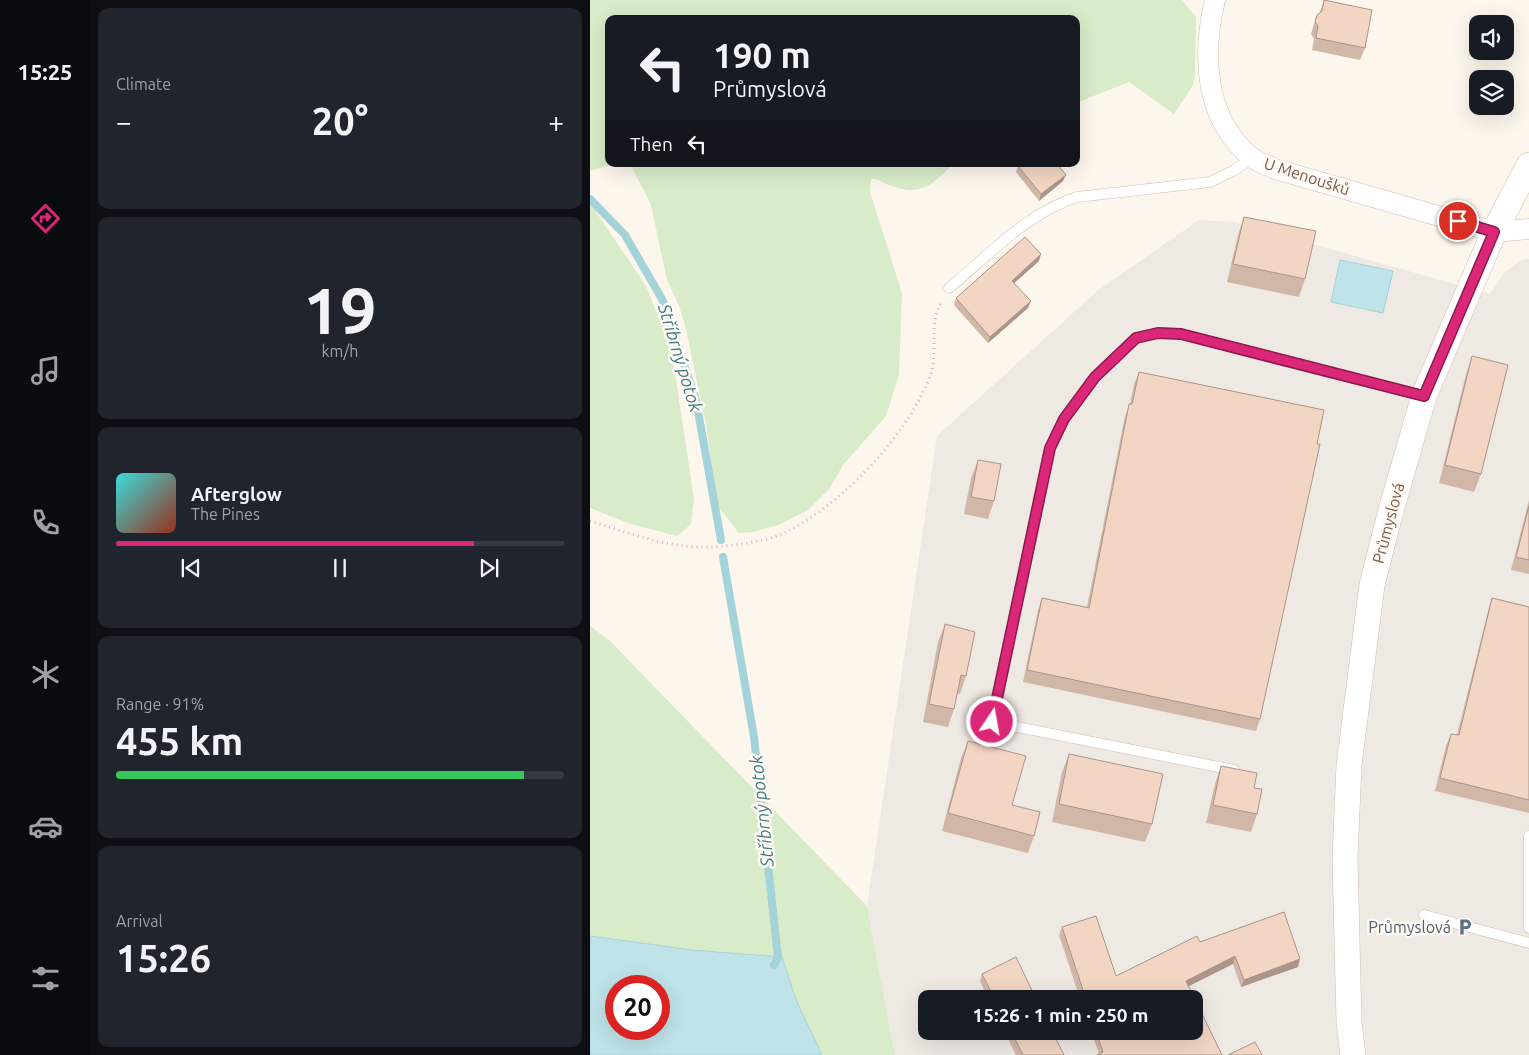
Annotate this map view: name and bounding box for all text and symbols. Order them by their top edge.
map controls [1469,15,1514,115]
button: sound [1469,15,1514,60]
icon: left [630,35,695,100]
text: 190 m [713,35,811,75]
text: 15:25 [17,59,73,84]
button: layers [1469,70,1514,115]
text: Climate [116,75,171,93]
text: Průmyslová [713,76,827,101]
text: 20° [312,100,368,142]
text: − [116,106,132,137]
text: + [548,106,564,137]
icon: left [683,130,711,158]
text: Then [630,133,673,155]
street label: U Menoušků [1262,154,1352,198]
pin [1437,200,1479,242]
icon: directions [28,201,63,236]
icon: arrive [1444,207,1472,235]
text: 19 [303,273,377,346]
water label: Stříbrný potok [655,300,707,415]
text: km/h [322,342,358,360]
icon: music [28,353,63,388]
street label: Průmyslová [1369,481,1407,565]
text: Afterglow [191,483,282,505]
icon: phone [28,505,63,540]
text: The Pines [191,505,260,523]
icon: previous [177,554,205,582]
icon: pause [326,554,354,582]
icon: next [475,554,503,582]
icon: climate [28,657,63,692]
text: Range · 91% [116,695,204,713]
position arrow [965,695,1017,747]
text: 455 km [116,720,243,762]
water label: Stříbrný potok [745,754,777,869]
icon: car [28,809,63,844]
text: Arrival [116,912,163,930]
parking icon: Průmyslová [1455,917,1475,937]
place label: Průmyslová [1368,918,1451,936]
text: 15:26 [116,937,211,979]
icon: filters [28,961,63,996]
speed limit sign: 20 [605,975,670,1040]
text: 15:26 · 1 min · 250 m [973,1004,1148,1026]

